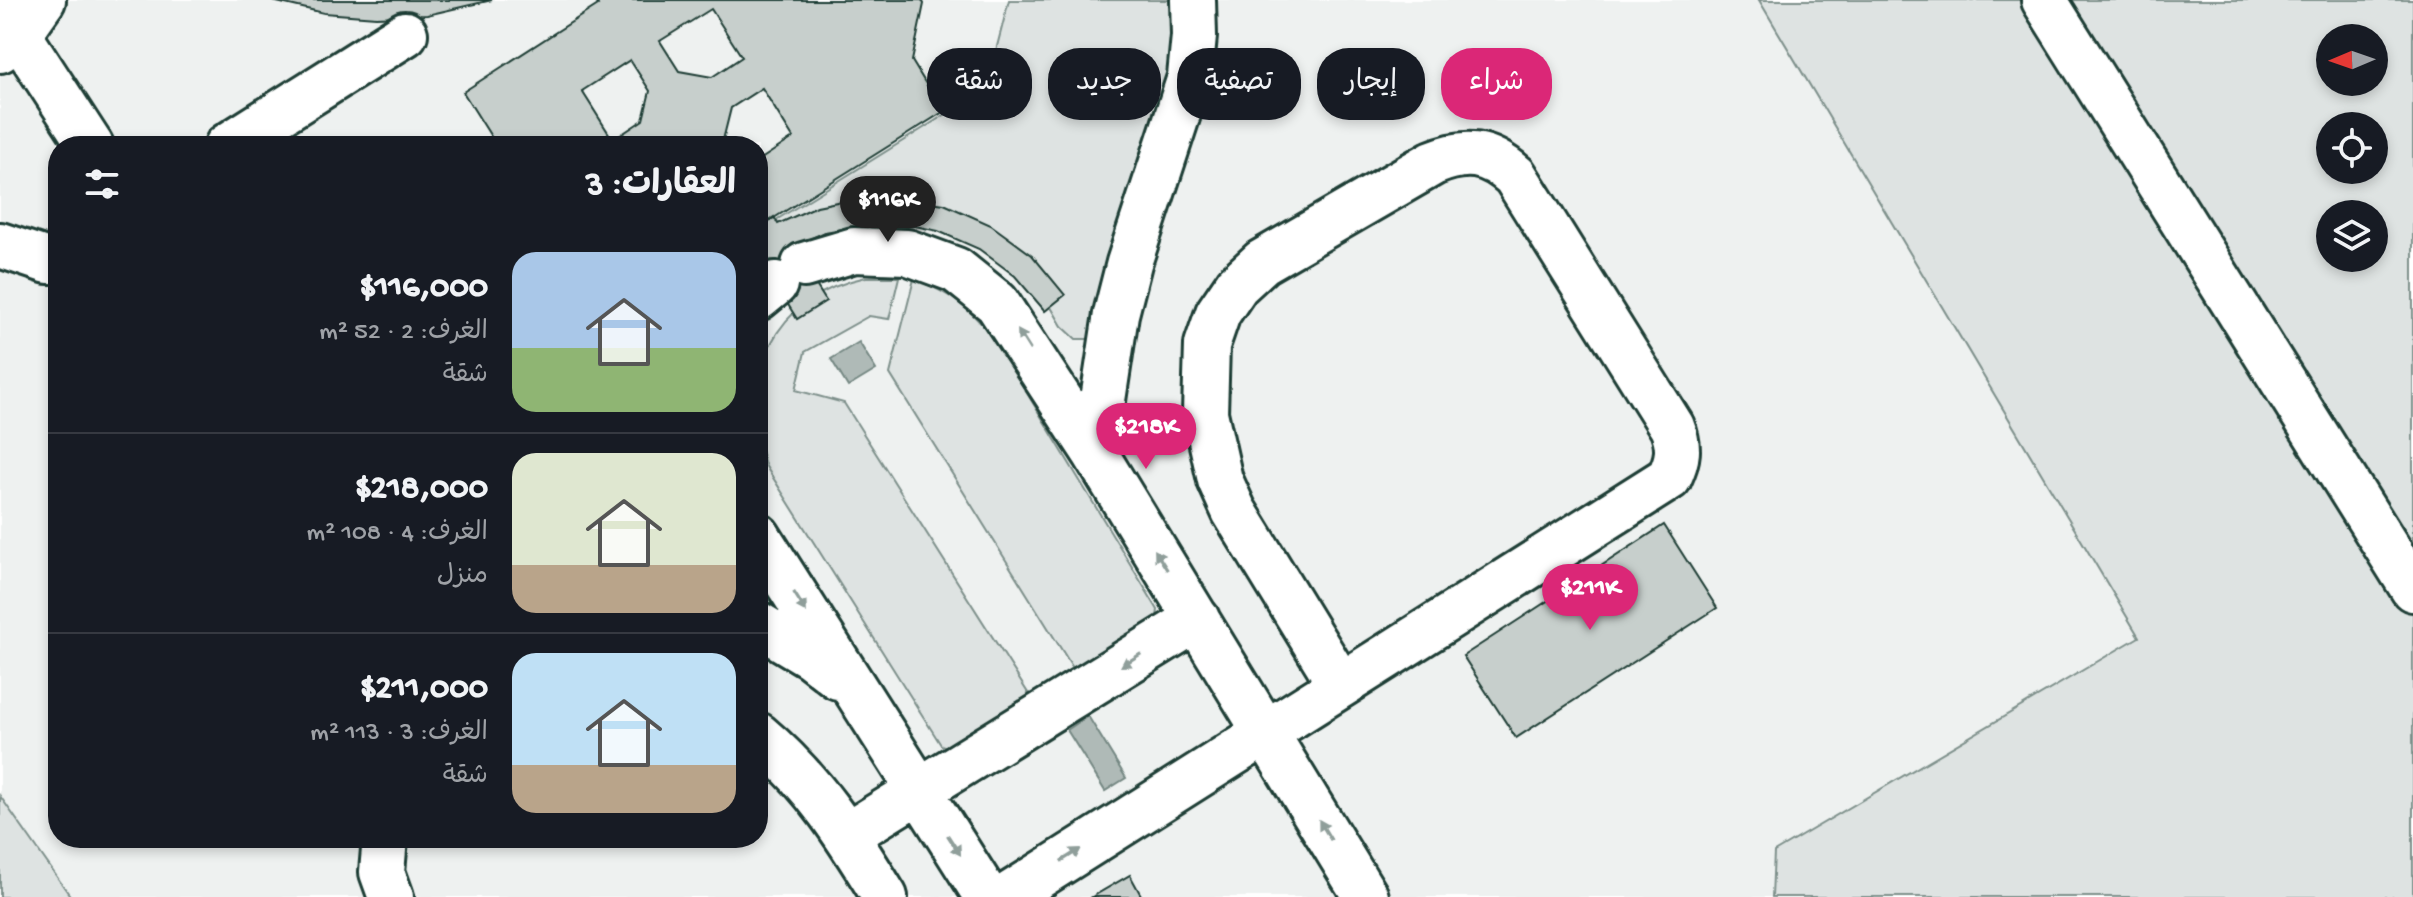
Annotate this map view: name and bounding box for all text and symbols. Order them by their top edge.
north arrow [2316,24,2388,96]
map controls [2316,24,2388,272]
chip: شقة [927,48,1032,120]
chip: جديد [1048,48,1161,120]
chip: تصفية [1177,48,1301,120]
chip: إيجار [1317,48,1425,120]
chip: شراء [1441,48,1552,120]
button: locate [2316,112,2388,184]
icon: filters [80,162,124,206]
text: العقارات: 3 [586,167,736,207]
pin: $116K [832,176,944,244]
text: $116K [858,186,918,217]
button: layers [2316,200,2388,272]
text: $116,000 [359,269,488,309]
icon: home [576,284,672,380]
text: الغرف: 2 · 52 m² [319,318,488,349]
one-way arrow [1016,329,1031,350]
text: شقة [443,361,488,392]
pin: $218K [1090,403,1202,471]
text: $218K [1114,413,1178,444]
text: $218,000 [355,470,488,510]
icon: home [576,485,672,581]
text: الغرف: 4 · 108 m² [306,519,488,550]
one-way arrow [1154,549,1168,571]
text: منزل [437,562,488,593]
pin: $211K [1534,564,1646,632]
text: $211K [1560,574,1620,605]
one-way arrow [792,591,806,613]
one-way arrow [1120,653,1142,667]
text: $211,000 [360,670,488,710]
icon: home [576,685,672,781]
text: الغرف: 3 · 113 m² [310,719,488,750]
text: شقة [443,762,488,793]
one-way arrow [1319,819,1333,841]
one-way arrow [946,834,960,856]
one-way arrow [1061,848,1082,863]

